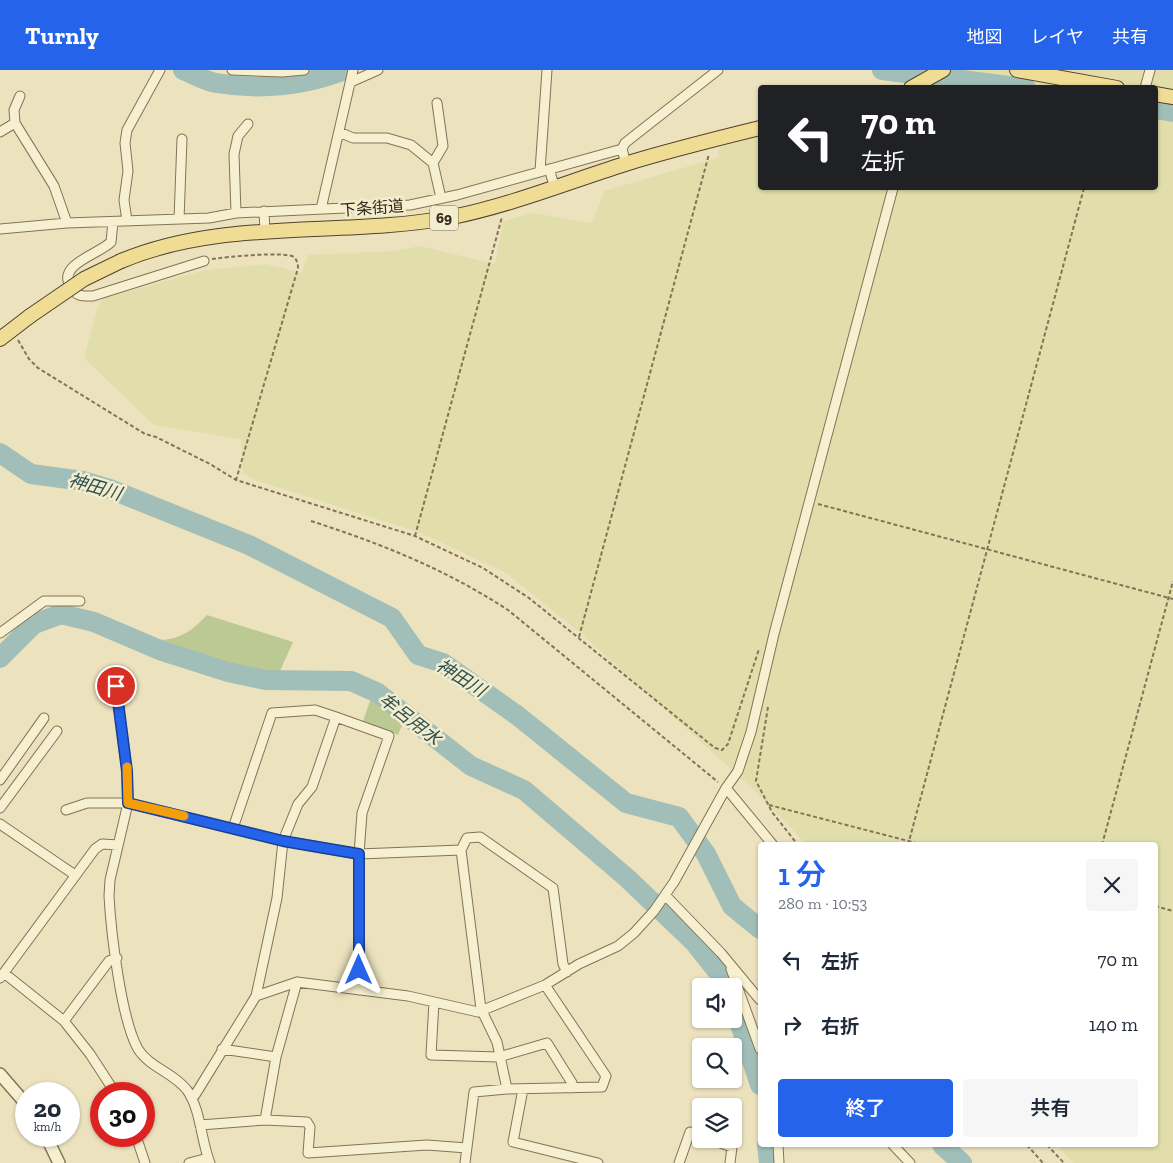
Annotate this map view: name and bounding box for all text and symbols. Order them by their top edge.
text: Turnly [25,21,99,50]
text: 地図 [967,26,1003,48]
text: レイヤ [1031,26,1084,48]
text: 共有 [1112,26,1148,48]
text: 70 m [861,101,936,143]
icon: left [778,105,843,170]
text: 左折 [861,148,905,175]
street label: 下条街道 [339,196,405,220]
road number: 69 [430,206,458,230]
water label: 神田川 [66,469,126,506]
water label: 神田川 [432,654,491,703]
pin [95,665,137,707]
icon: arrive [102,672,130,700]
water label: 牟呂用水 [375,688,447,751]
text: 1 分 [778,857,826,893]
button: close [1086,859,1138,911]
text: 280 m · 10:53 [778,894,867,913]
position arrow [332,943,384,995]
icon: left [778,946,806,974]
text: 70 m [1097,948,1138,971]
text: 左折 [821,950,859,973]
map controls [692,978,742,1148]
button: sound [692,978,742,1028]
icon: right [778,1011,806,1039]
text: 140 m [1089,1013,1138,1036]
text: 右折 [821,1015,859,1038]
button: search [692,1038,742,1088]
button: 終了 [778,1079,953,1137]
button: 共有 [963,1079,1138,1137]
speed limit sign: 30 [90,1082,155,1147]
text: 20 [34,1093,61,1123]
button: layers [692,1098,742,1148]
text: km/h [34,1120,61,1134]

